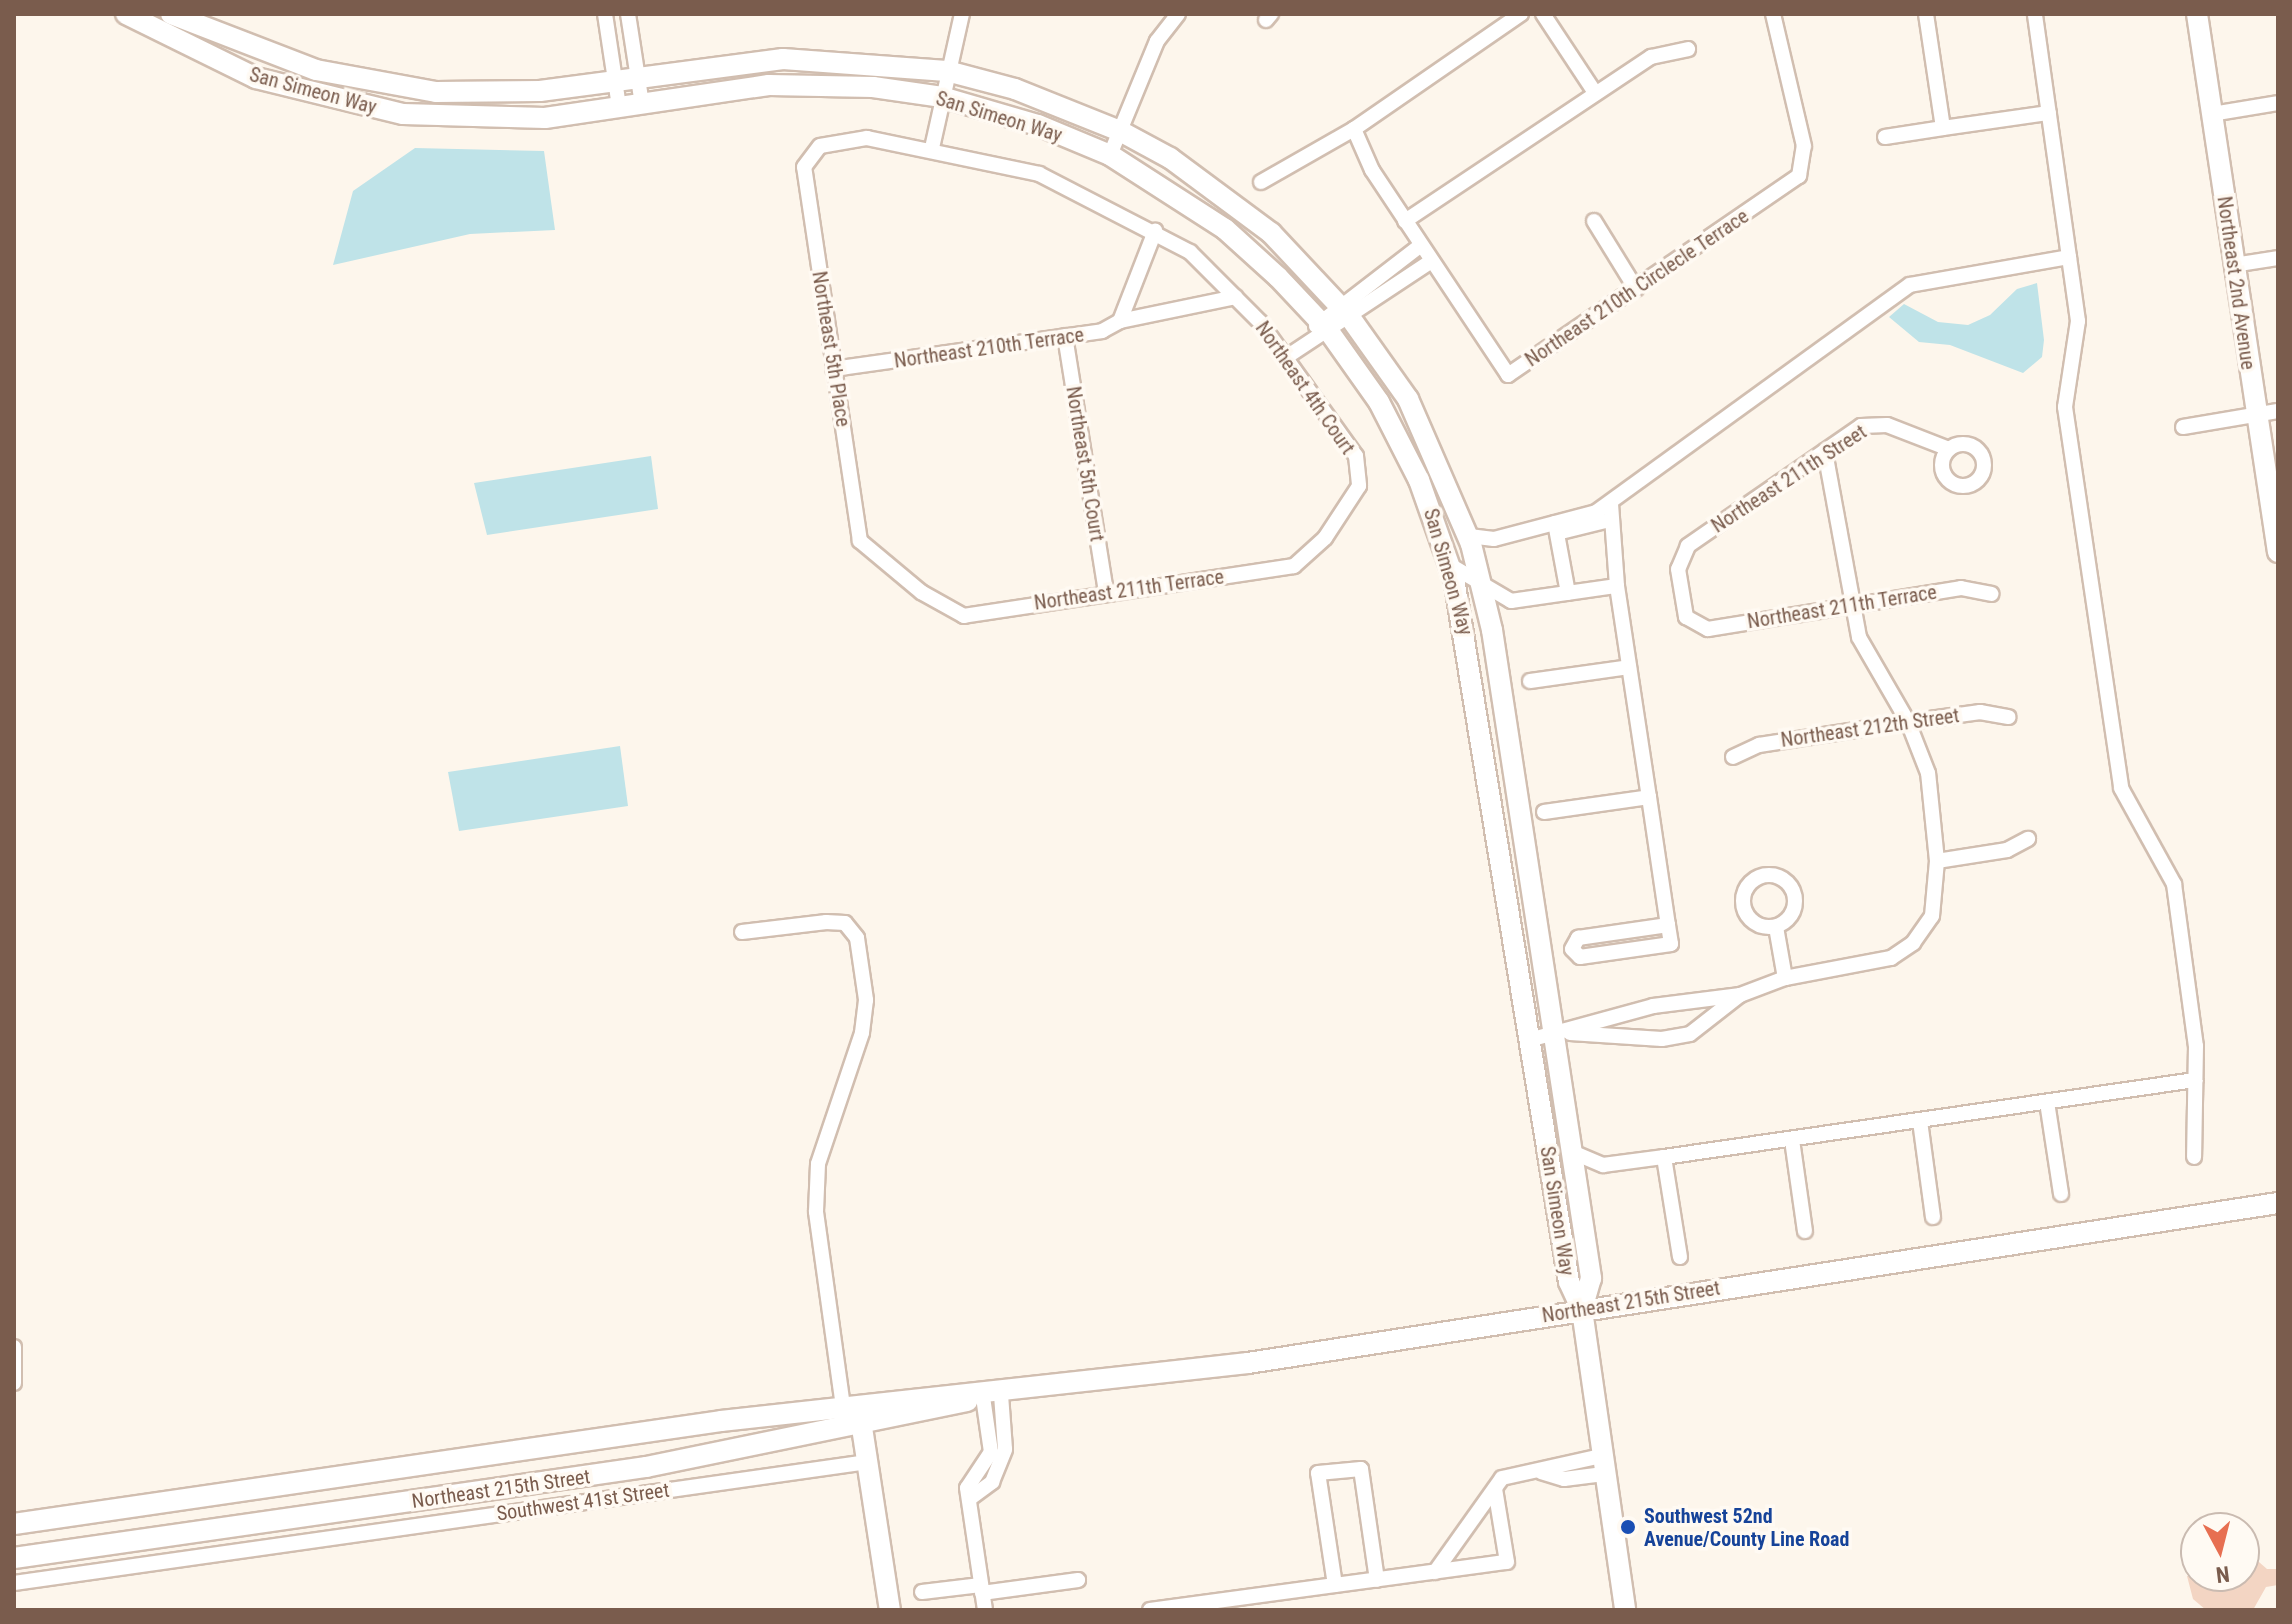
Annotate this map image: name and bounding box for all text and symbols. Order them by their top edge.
street label: San Simeon Way [247,63,379,119]
street label: San Simeon Way [933,86,1065,148]
street label: Northeast 2nd Avenue [2212,195,2260,371]
street label: Northeast 210th Circlecle Terrace [1521,204,1753,372]
street label: Northeast 5th Place [807,270,855,428]
street label: Northeast 4th Court [1250,317,1360,459]
street label: Northeast 210th Terrace [892,323,1086,373]
street label: Northeast 5th Court [1061,385,1109,543]
street label: Northeast 211th Street [1707,420,1871,538]
street label: San Simeon Way [1418,506,1478,638]
street label: Northeast 211th Terrace [1032,565,1226,615]
street label: Northeast 211th Terrace [1745,580,1939,634]
street label: Northeast 212th Street [1779,704,1961,752]
street label: San Simeon Way [1535,1145,1579,1277]
street label: Northeast 215th Street [1540,1276,1722,1328]
street label: Northeast 215th Street [410,1465,592,1513]
street label: Southwest 41st Street [495,1478,671,1526]
place label: Southwest 52nd Avenue/County Line Road [1644,1504,1849,1551]
north arrow [2180,1512,2260,1592]
marker: Southwest 52nd Avenue/County Line Road [1619,1518,1637,1536]
text: N [2215,1561,2231,1588]

